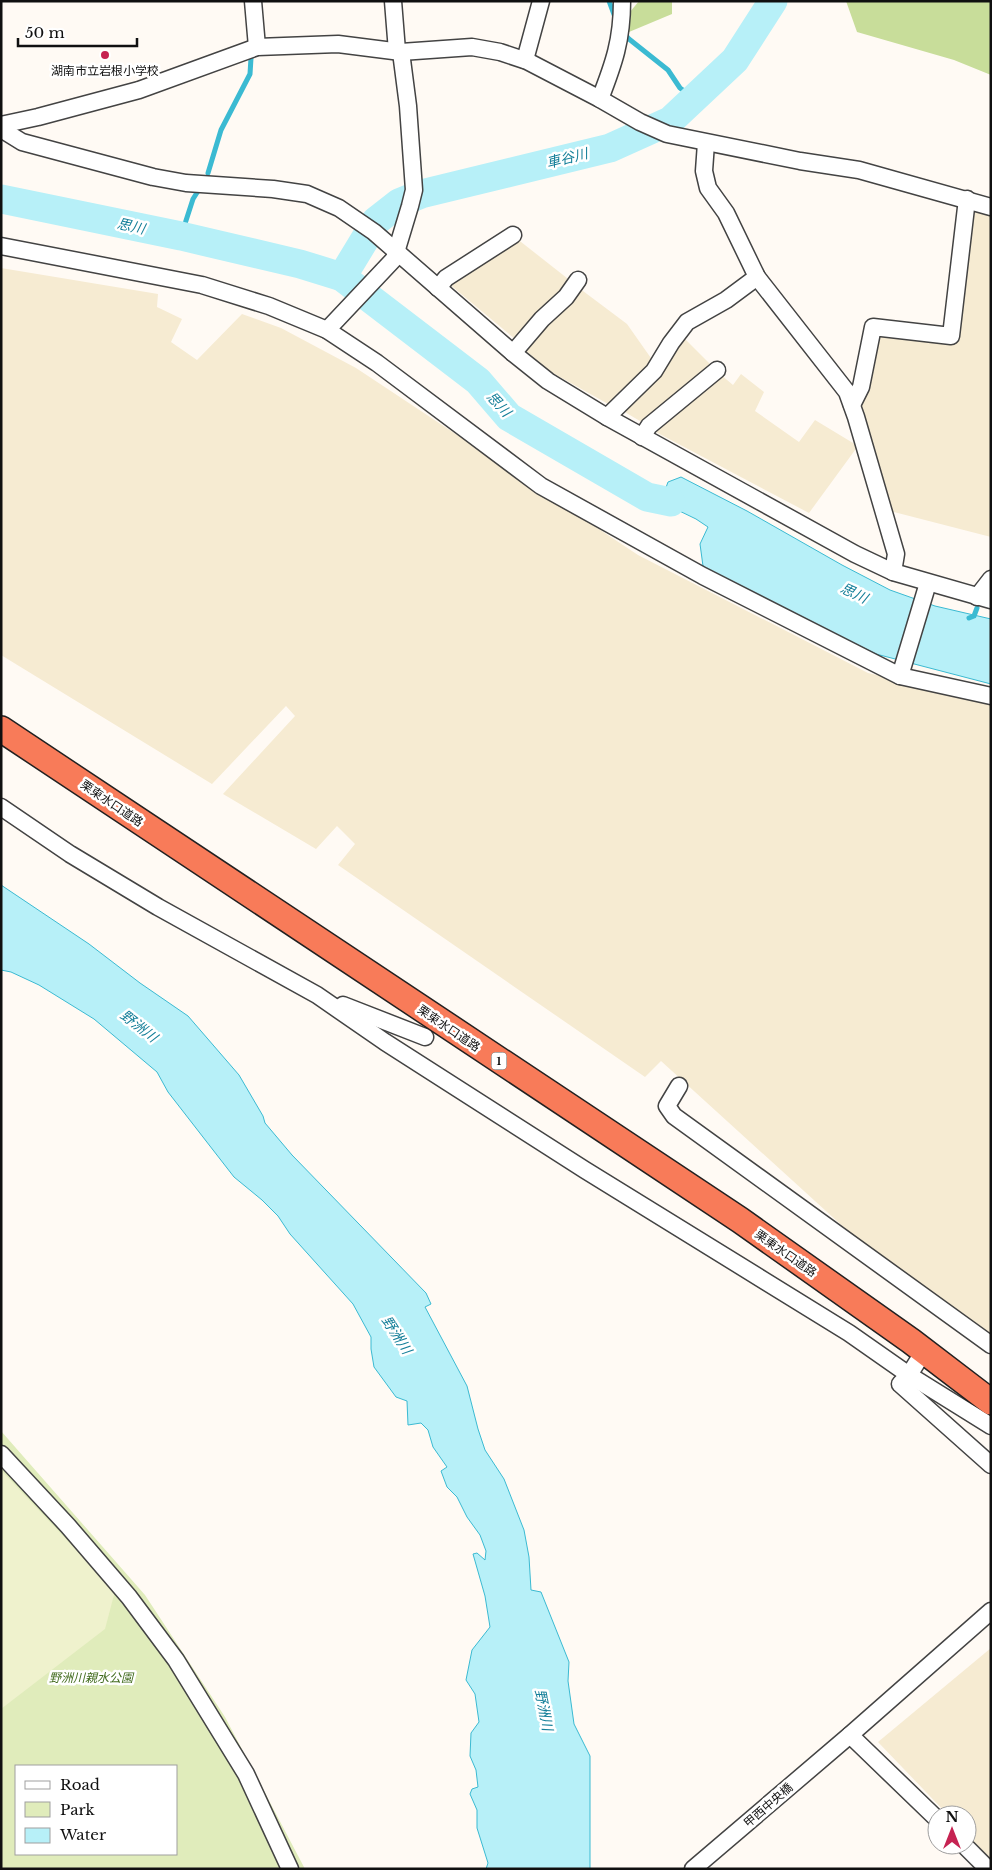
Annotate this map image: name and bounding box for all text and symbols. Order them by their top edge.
scale bar [18,15,136,47]
text: 50 m [25,23,65,42]
marker: 湖南市立岩根小学校 [99,49,111,61]
place label: 湖南市立岩根小学校 [51,63,159,78]
water label: 車谷川 [544,144,591,172]
water label: 思川 [115,214,149,238]
water label: 思川 [483,388,516,422]
water label: 思川 [838,579,872,608]
street label: 栗東水口道路 [78,777,146,829]
street label: 栗東水口道路 [415,1002,483,1054]
water label: 野洲川 [117,1006,163,1047]
road number: 1 [492,1052,506,1070]
street label: 栗東水口道路 [752,1226,820,1280]
water label: 野洲川 [378,1312,417,1359]
park label: 野洲川親水公園 [49,1670,135,1685]
water label: 野洲川 [531,1688,557,1734]
legend [15,1765,178,1855]
text: Road [60,1775,100,1794]
street label: 甲西中央橋 [740,1780,796,1830]
text: Park [60,1800,96,1819]
north arrow [927,1805,977,1855]
text: N [945,1808,959,1826]
text: Water [59,1825,107,1844]

